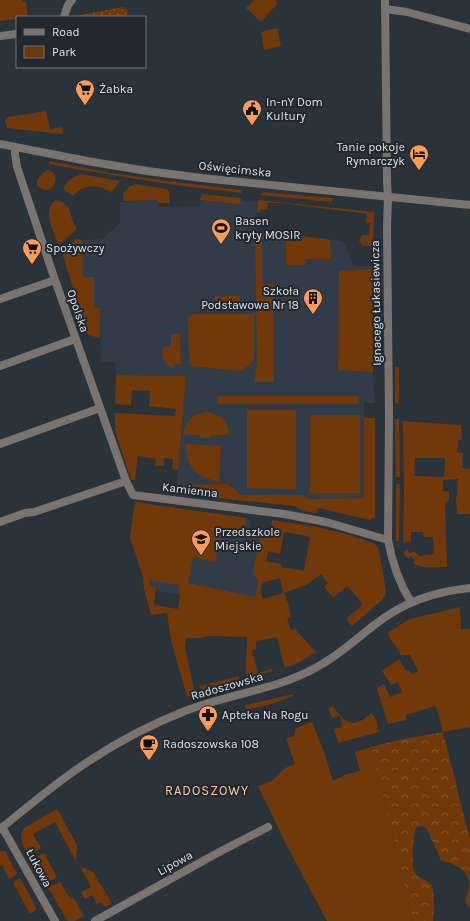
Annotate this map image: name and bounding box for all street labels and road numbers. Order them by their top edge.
street label: Oświęcimska [198,158,272,180]
street label: Ignacego Łukasiewicza [368,240,384,366]
street label: Opolska [64,288,92,334]
street label: Kamienna [161,480,219,500]
street label: Radoszowska [189,669,265,703]
street label: Łukowa [23,846,55,890]
street label: Lipowa [155,848,195,878]

